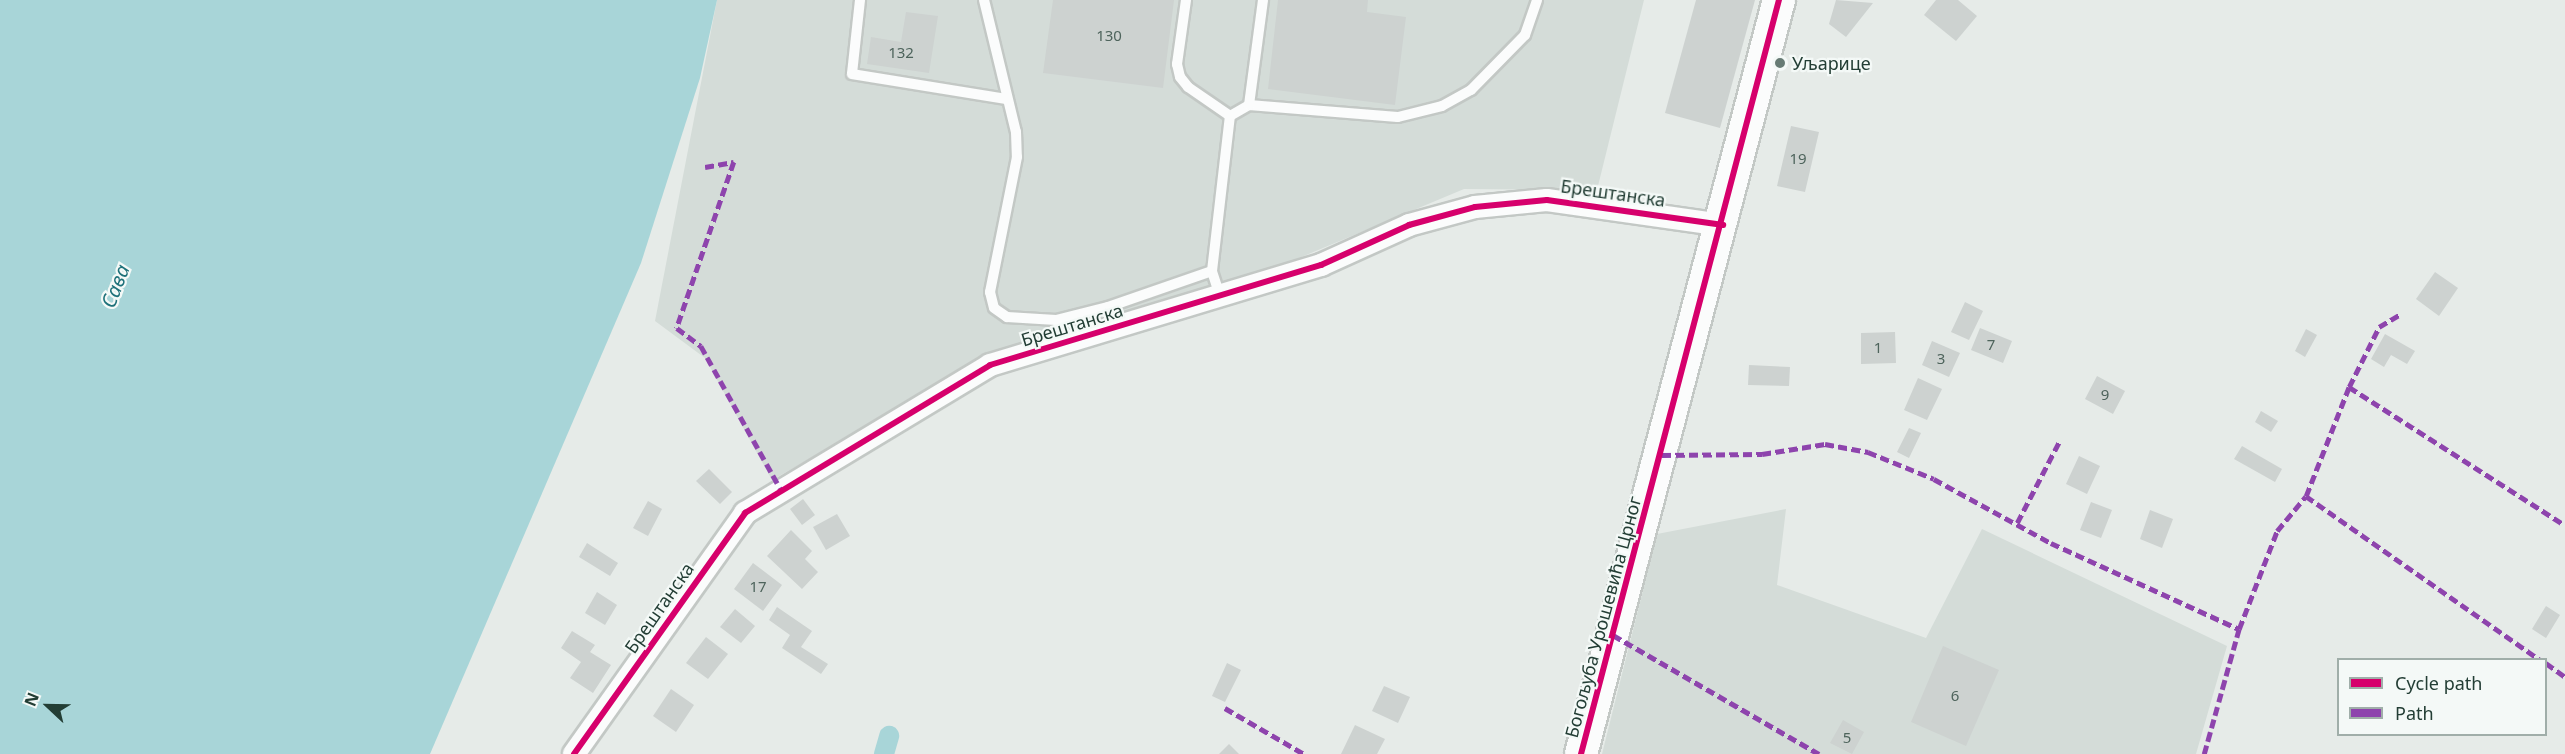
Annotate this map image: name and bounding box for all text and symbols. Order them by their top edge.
house number: 130 [1096,27,1122,45]
house number: 132 [888,44,914,62]
place label: Уљарице [1792,52,1871,74]
marker: Уљарице [1773,56,1787,70]
house number: 19 [1789,150,1807,168]
street label: Брештанска [1559,175,1667,211]
water label: Сава [96,261,134,311]
street label: Брештанска [1018,299,1126,351]
house number: 7 [1987,336,1995,354]
house number: 1 [1874,339,1882,357]
house number: 3 [1937,350,1945,368]
house number: 9 [2101,386,2109,404]
street label: Богољуба Урошевића Црног [1560,494,1646,740]
street label: Брештанска [620,559,698,657]
house number: 17 [749,578,767,596]
legend [2337,658,2547,736]
text: Cycle path [2395,671,2482,695]
north arrow [18,676,78,736]
house number: 6 [1951,687,1959,705]
text: N [19,689,44,709]
text: Path [2395,701,2434,725]
house number: 5 [1843,729,1851,747]

